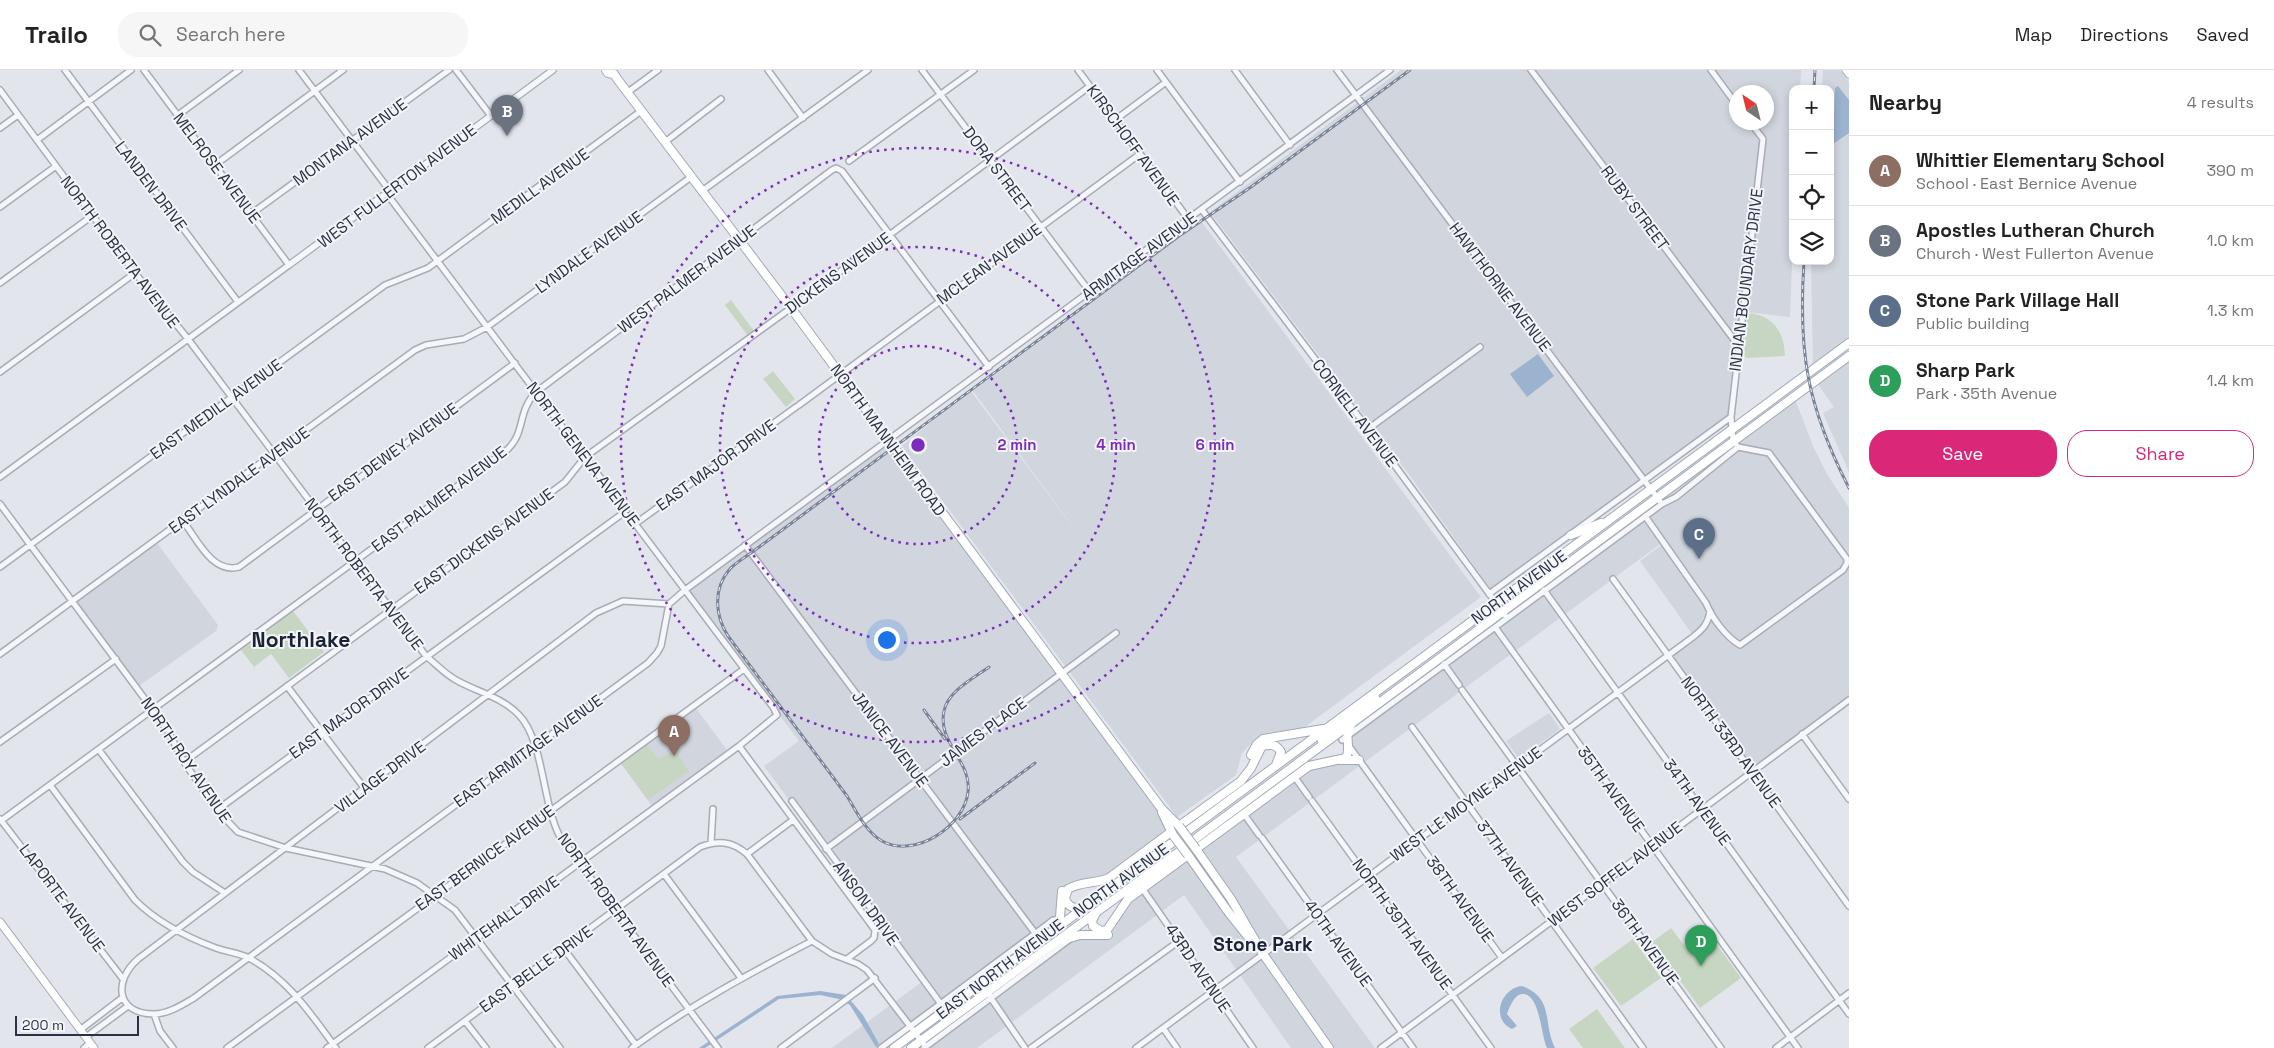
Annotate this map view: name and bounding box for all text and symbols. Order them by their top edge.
search box [118,12,468,57]
text: Trailo [25,19,88,50]
icon: search [136,21,164,49]
text: Search here [176,22,286,47]
text: Map [2015,23,2052,46]
text: Directions [2080,23,2169,46]
text: Saved [2197,23,2249,46]
street label: KIRSCHOFF AVENUE [1082,80,1184,210]
north arrow [1729,85,1774,130]
map controls [1789,85,1834,265]
button: + [1789,85,1834,130]
text: Nearby [1869,89,1942,116]
text: 4 results [2187,92,2254,113]
street label: MONTANA AVENUE [289,93,411,191]
pin: B [491,95,523,136]
street label: MELROSE AVENUE [168,108,266,228]
street label: WEST FULLERTON AVENUE [313,119,481,253]
street label: DORA STREET [958,122,1036,216]
button: − [1789,130,1834,175]
street label: LANDEN DRIVE [110,137,192,235]
street label: MEDILL AVENUE [487,143,593,229]
text: Whittier Elementary School [1916,148,2165,173]
text: A [1880,160,1890,181]
text: 390 m [2206,160,2254,181]
street label: RUBY STREET [1596,161,1674,255]
street label: NORTH ROBERTA AVENUE [56,172,184,332]
text: School · East Bernice Avenue [1916,173,2137,194]
button: locate [1789,175,1834,220]
street label: INDIAN BOUNDARY DRIVE [1724,187,1768,373]
street label: LYNDALE AVENUE [531,206,647,298]
street label: ARMITAGE AVENUE [1077,207,1201,305]
street label: HAWTHORNE AVENUE [1444,218,1556,356]
text: Apostles Lutheran Church [1916,218,2155,243]
street label: MCLEAN AVENUE [932,219,1046,309]
street label: WEST PALMER AVENUE [613,220,761,338]
button: layers [1789,220,1834,265]
street label: DICKENS AVENUE [781,227,895,319]
text: B [1880,230,1890,251]
text: 1.0 km [2207,230,2254,251]
text: Church · West Fullerton Avenue [1916,243,2154,264]
text: Stone Park Village Hall [1916,288,2119,313]
text: C [1880,300,1890,321]
text: 1.3 km [2207,300,2254,321]
text: Public building [1916,313,2029,334]
street label: EAST MEDILL AVENUE [146,354,286,464]
street label: CORNELL AVENUE [1307,355,1403,471]
text: Sharp Park [1916,358,2015,383]
street label: NORTH MANNHEIM ROAD [826,360,950,520]
text: D [1880,370,1890,391]
text: 1.4 km [2207,370,2254,391]
street label: NORTH GENEVA AVENUE [522,378,644,530]
text: Park · 35th Avenue [1916,383,2057,404]
street label: EAST DEWEY AVENUE [324,398,462,506]
street label: EAST MAJOR DRIVE [652,414,780,516]
street label: EAST LYNDALE AVENUE [164,422,314,538]
button: Save [1869,430,2057,477]
button: Share [2067,430,2254,477]
text: 2 min [998,435,1036,454]
text: 4 min [1096,435,1136,454]
text: 6 min [1195,435,1235,454]
centre of rings [909,436,927,454]
street label: EAST PALMER AVENUE [367,441,511,557]
street label: EAST DICKENS AVENUE [410,483,558,599]
street label: NORTH ROBERTA AVENUE [300,494,428,654]
pin: C [1683,518,1715,559]
street label: NORTH AVENUE [1467,545,1571,629]
district label: Northlake [252,626,350,653]
your location [874,627,900,653]
street label: EAST MAJOR DRIVE [285,662,413,764]
street label: NORTH 33RD AVENUE [1676,672,1786,812]
street label: JANICE AVENUE [847,687,933,791]
street label: EAST ARMITAGE AVENUE [449,690,607,812]
street label: JAMES PLACE [935,692,1031,772]
street label: NORTH ROY AVENUE [136,693,236,827]
pin: A [658,715,690,756]
street label: VILLAGE DRIVE [330,736,430,818]
street label: WEST LE MOYNE AVENUE [1386,742,1546,866]
street label: 35TH AVENUE [1573,742,1649,836]
street label: 34TH AVENUE [1659,755,1735,849]
street label: EAST BERNICE AVENUE [411,800,559,916]
street label: 37TH AVENUE [1472,816,1548,910]
street label: WEST SOFFEL AVENUE [1544,817,1686,931]
street label: NORTH ROBERTA AVENUE [553,829,679,991]
street label: NORTH AVENUE [1069,838,1173,922]
street label: LAPORTE AVENUE [15,840,109,956]
street label: 38TH AVENUE [1422,852,1498,946]
street label: NORTH 39TH AVENUE [1347,854,1457,994]
street label: ANSON DRIVE [828,857,904,949]
street label: WHITEHALL DRIVE [444,871,564,965]
street label: 40TH AVENUE [1299,895,1377,991]
street label: 36TH AVENUE [1607,895,1683,989]
street label: EAST NORTH AVENUE [932,914,1068,1024]
street label: 43RD AVENUE [1161,920,1235,1016]
street label: EAST BELLE DRIVE [475,921,597,1017]
pin: D [1685,925,1717,966]
district label: Stone Park [1213,932,1313,957]
scale bar [15,1013,139,1036]
text: 200 m [22,1016,64,1034]

